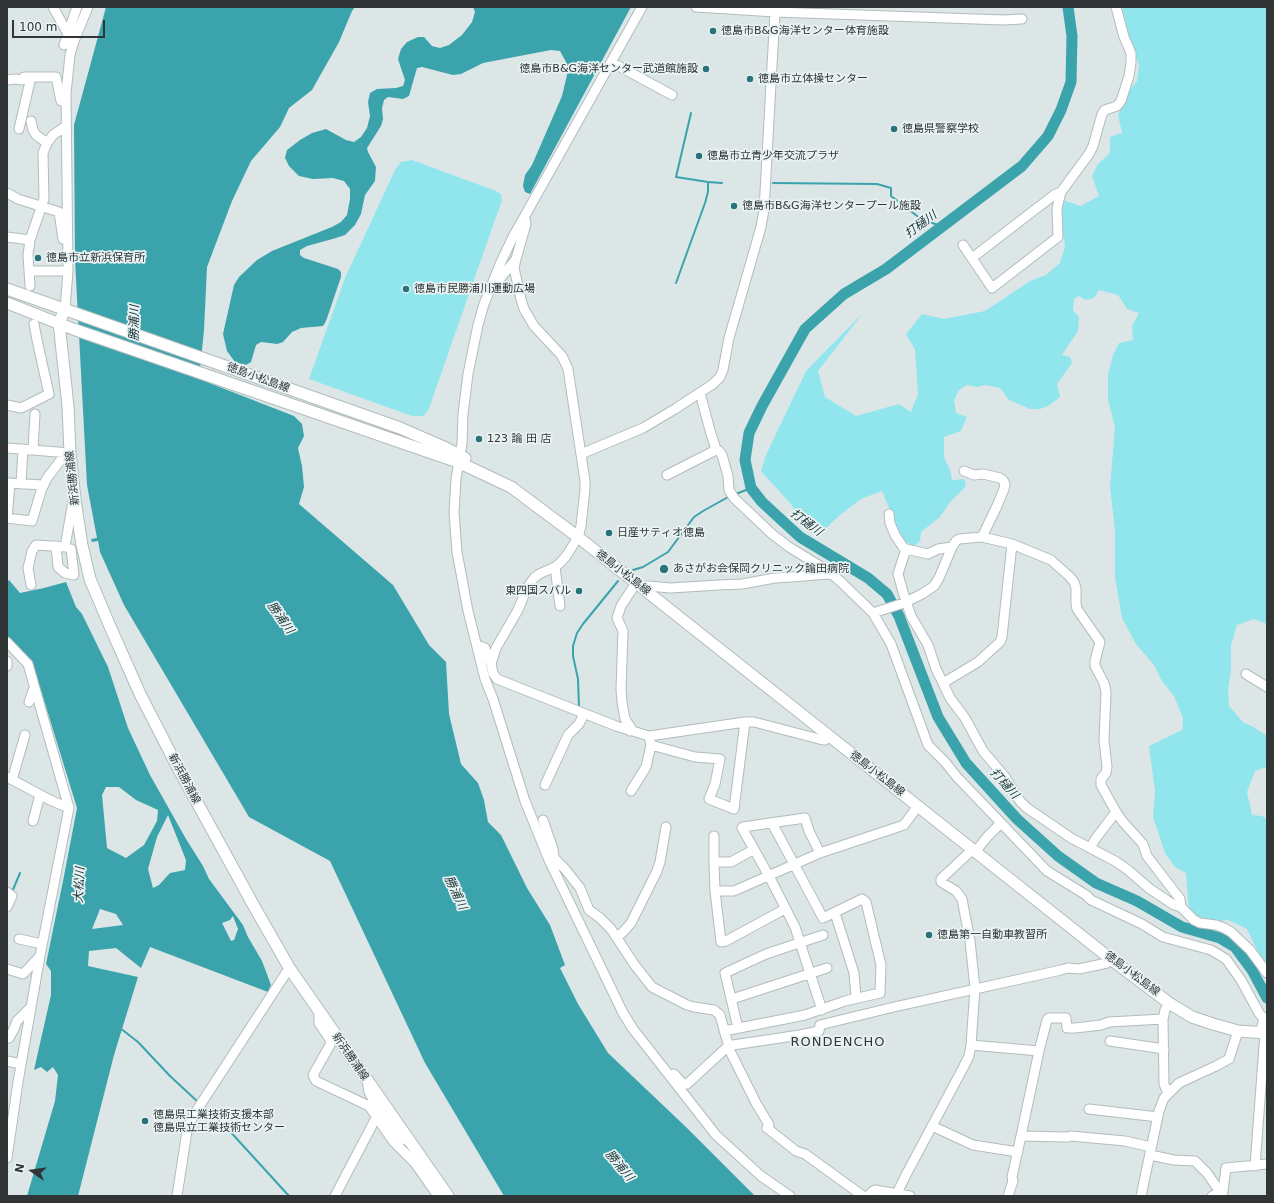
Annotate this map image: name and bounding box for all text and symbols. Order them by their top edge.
scale bar [14,12,107,38]
text: 100 m [19,20,57,34]
place label: 徳島市B&G海洋センター体育施設 [721,24,889,38]
marker: 徳島市B&G海洋センター体育施設 [708,26,718,36]
place label: 徳島市B&G海洋センター武道館施設 [519,62,698,76]
marker: 徳島市B&G海洋センター武道館施設 [701,64,711,74]
place label: 徳島市立体操センター [758,72,868,86]
marker: 徳島市立体操センター [745,74,755,84]
place label: 徳島県警察学校 [902,122,979,136]
marker: 徳島県警察学校 [889,124,899,134]
place label: 徳島市立青少年交流プラザ [707,149,839,163]
marker: 徳島市立青少年交流プラザ [694,151,704,161]
place label: 徳島市B&G海洋センタープール施設 [742,199,921,213]
marker: 徳島市B&G海洋センタープール施設 [729,201,739,211]
water label: 打樋川 [902,208,940,242]
place label: 徳島市立新浜保育所 [46,251,145,265]
marker: 徳島市立新浜保育所 [33,253,43,263]
place label: 徳島市民勝浦川運動広場 [414,282,535,296]
marker: 徳島市民勝浦川運動広場 [401,284,411,294]
water label: 勝浦川 [127,305,143,341]
street label: 徳島小松島線 [225,361,291,395]
place label: 123 論 田 店 [487,432,551,446]
marker: 123 論 田 店 [474,434,484,444]
street label: 新浜勝浦線 [64,450,82,506]
water label: 打樋川 [787,506,825,540]
place label: 日産サティオ徳島 [617,526,705,540]
marker: 日産サティオ徳島 [604,528,614,538]
street label: 徳島小松島線 [593,547,653,599]
place label: あさがお会保岡クリニック論田病院 [673,562,849,576]
marker: あさがお会保岡クリニック論田病院 [658,563,670,575]
place label: 東四国スバル [505,584,571,598]
marker: 東四国スバル [574,586,584,596]
water label: 勝浦川 [264,599,296,637]
street label: 徳島小松島線 [847,748,907,800]
street label: 新浜勝浦線 [165,752,203,806]
water label: 打樋川 [987,766,1021,802]
water label: 大松川 [72,867,88,903]
water label: 勝浦川 [441,874,469,912]
place label: 徳島第一自動車教習所 [937,928,1047,942]
marker: 徳島第一自動車教習所 [924,930,934,940]
street label: 徳島小松島線 [1102,949,1162,999]
street label: 新浜勝浦線 [329,1031,371,1083]
district label: RONDENCHO [790,1035,886,1051]
place label: 徳島県工業技術支援本部 徳島県立工業技術センター [153,1108,285,1134]
marker: 徳島県工業技術支援本部 徳島県立工業技術センター [140,1116,150,1126]
water label: 勝浦川 [602,1148,636,1184]
north arrow [12,1151,52,1191]
text: N [12,1162,27,1174]

